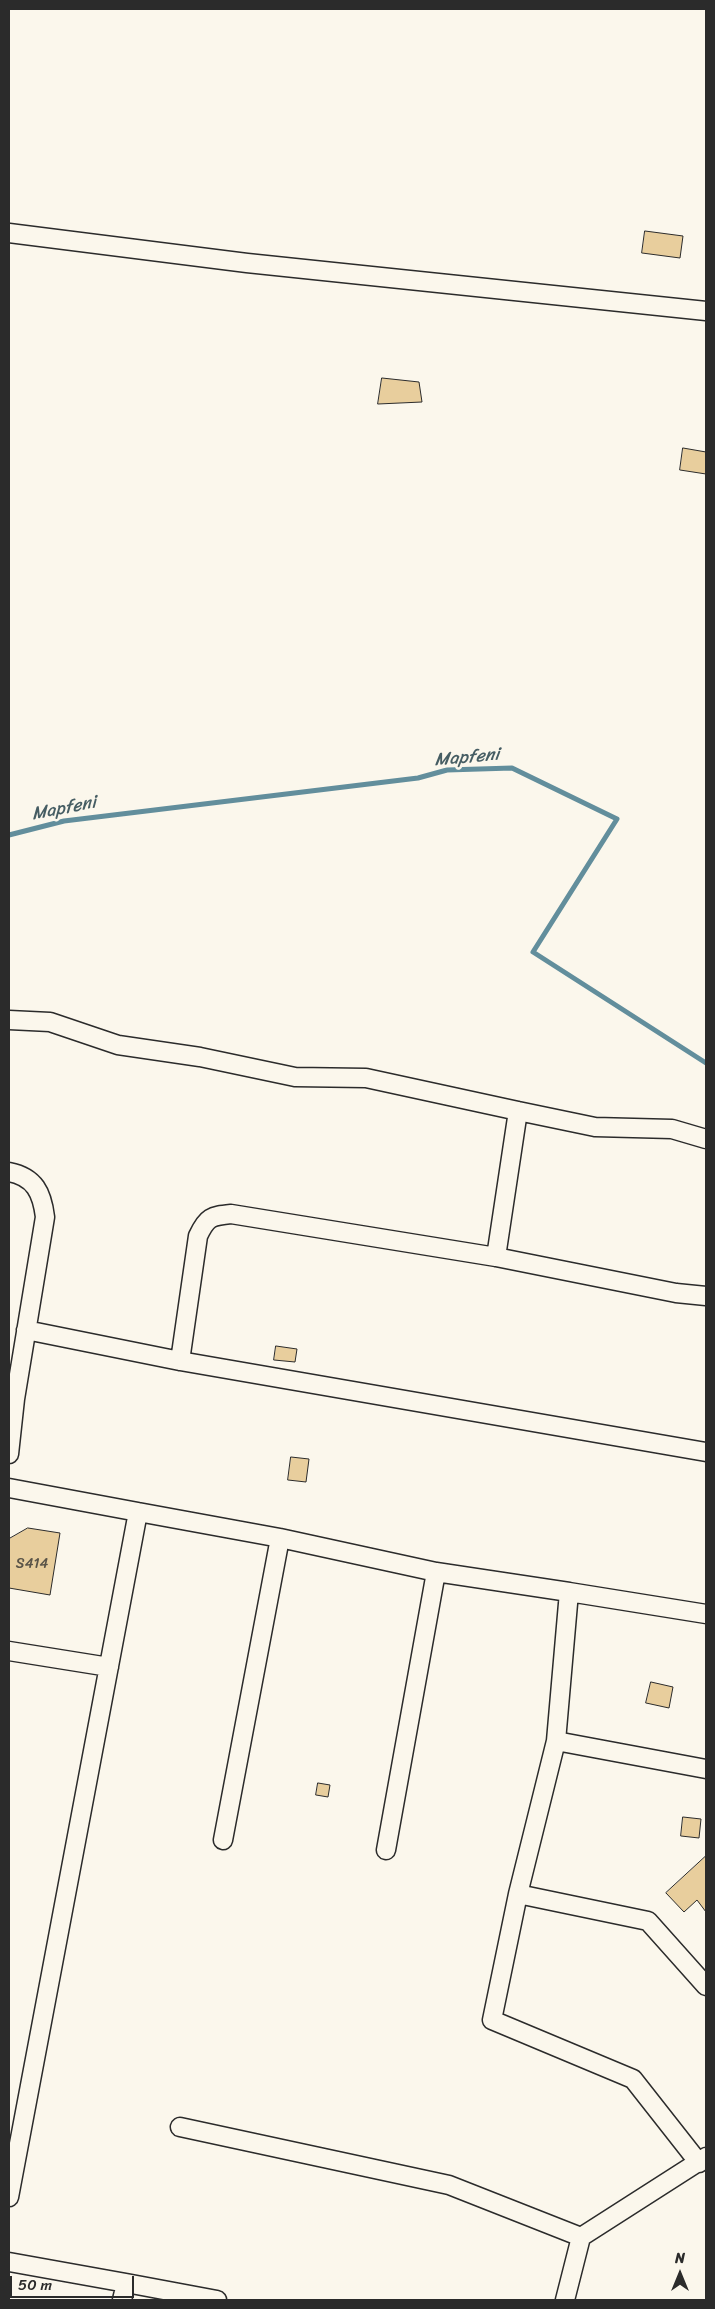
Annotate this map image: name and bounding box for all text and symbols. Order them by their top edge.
water label: Mapfeni [434,744,500,772]
water label: Mapfeni [30,792,98,826]
house number: S414 [16,1556,48,1572]
text: N [675,2246,685,2271]
north arrow [655,2249,705,2299]
scale bar [12,2266,136,2298]
text: 50 m [18,2272,52,2298]

